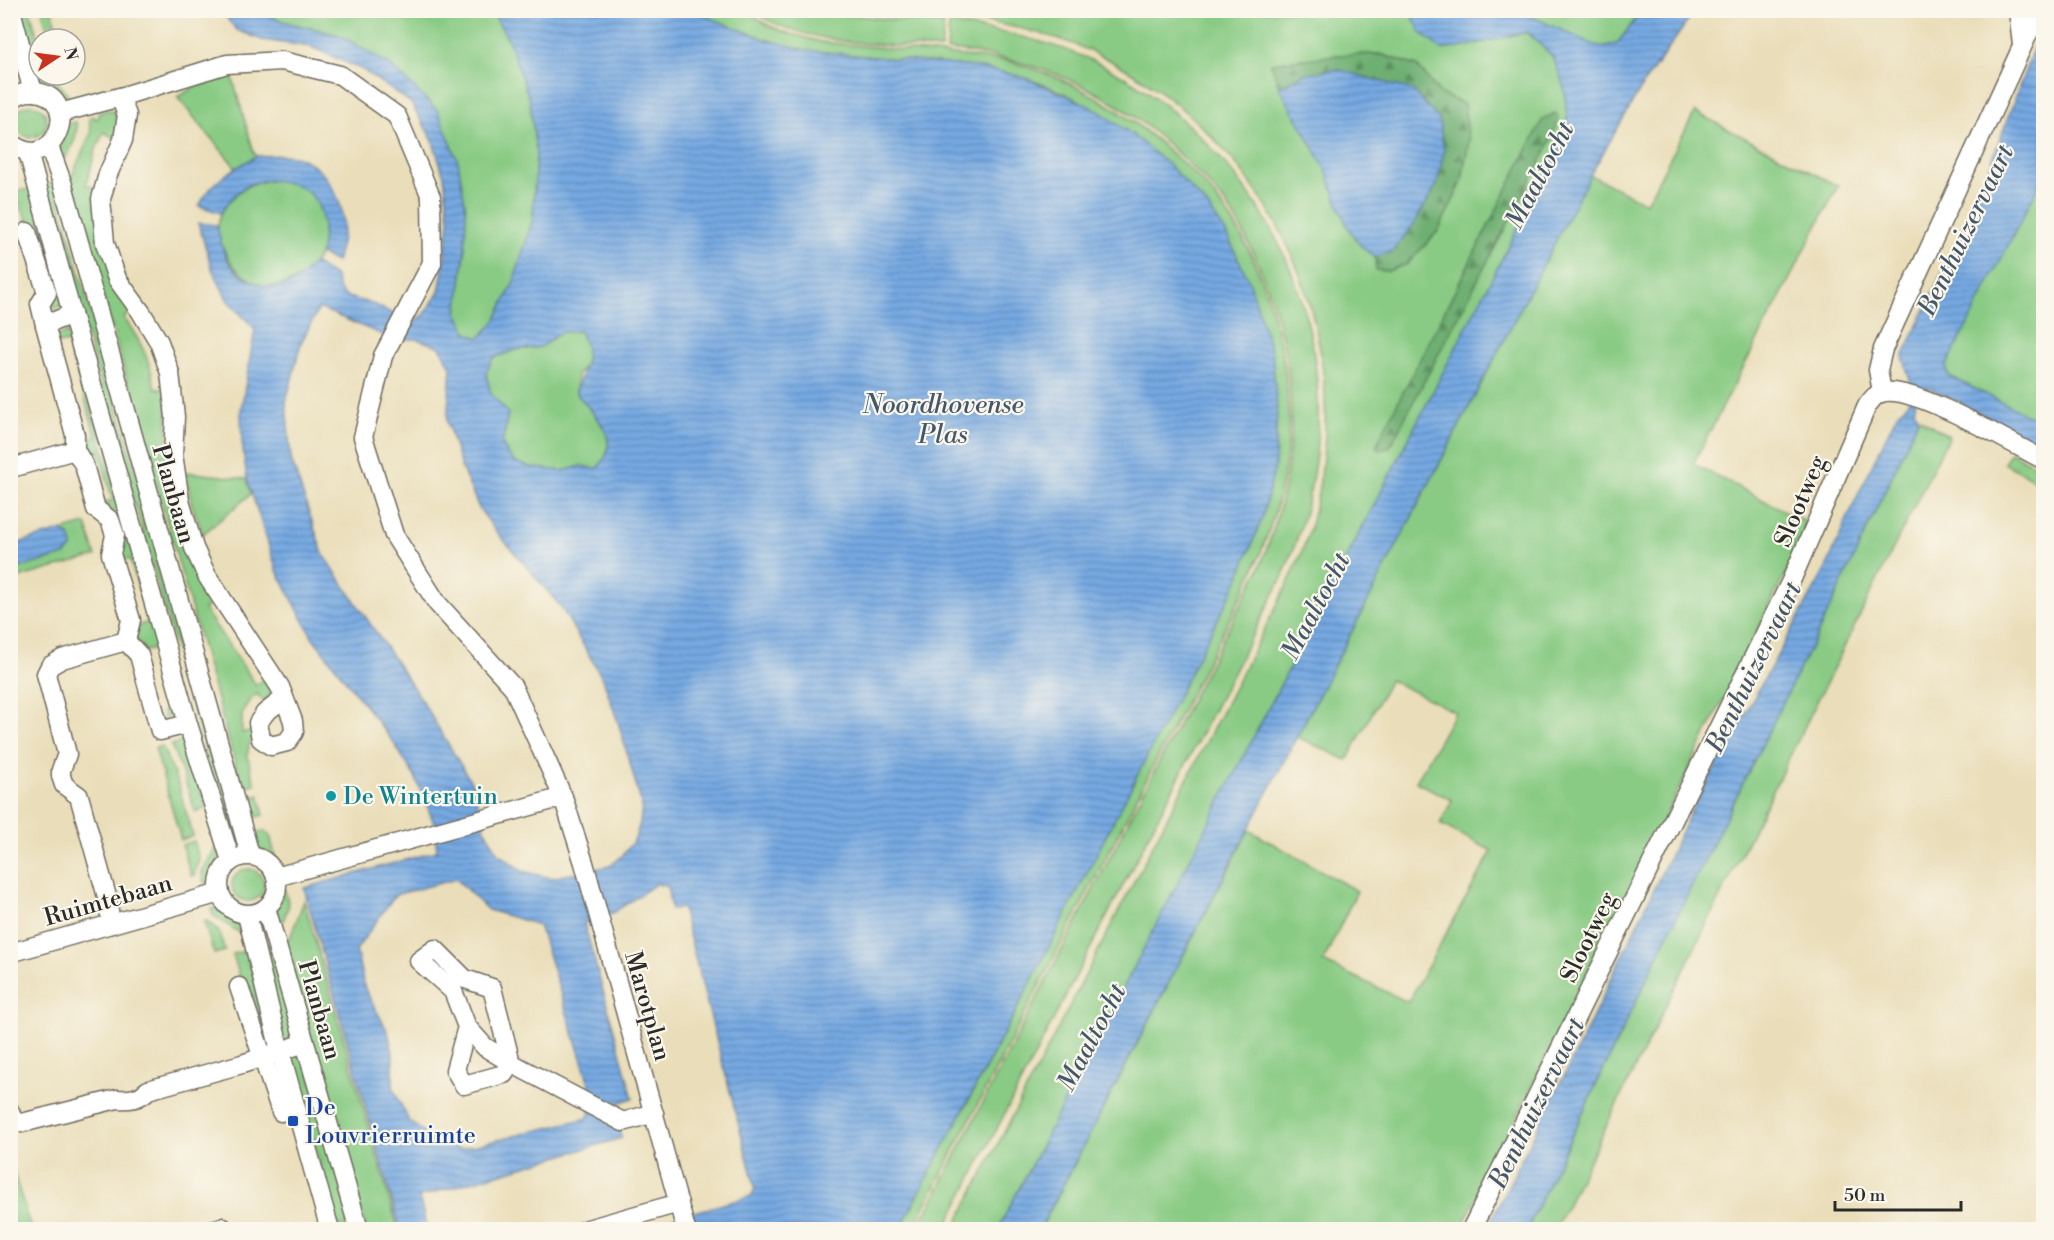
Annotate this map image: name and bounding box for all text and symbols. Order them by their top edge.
north arrow [27,27,87,87]
text: N [59,45,82,63]
water label: Maaltocht [1498,116,1582,235]
water label: Benthuizervaart [1910,139,2021,322]
water label: Noordhovense Plas [861,389,1024,451]
street label: Planbaan [145,441,202,548]
street label: Slootweg [1768,450,1834,552]
water label: Maaltocht [1274,547,1358,666]
water label: Benthuizervaart [1698,576,1809,759]
place label: De Wintertuin [343,782,498,812]
marker: De Wintertuin [324,789,338,803]
street label: Ruimtebaan [41,868,176,934]
street label: Slootweg [1554,887,1624,988]
street label: Marotplan [617,948,677,1065]
street label: Planbaan [291,957,348,1064]
water label: Maaltocht [1050,978,1134,1097]
water label: Benthuizervaart [1481,1012,1592,1195]
place label: De Louvrierruimte [305,1093,476,1151]
marker: De Louvrierruimte [286,1114,300,1128]
scale bar [1835,1174,1961,1212]
text: 50 m [1844,1184,1886,1207]

